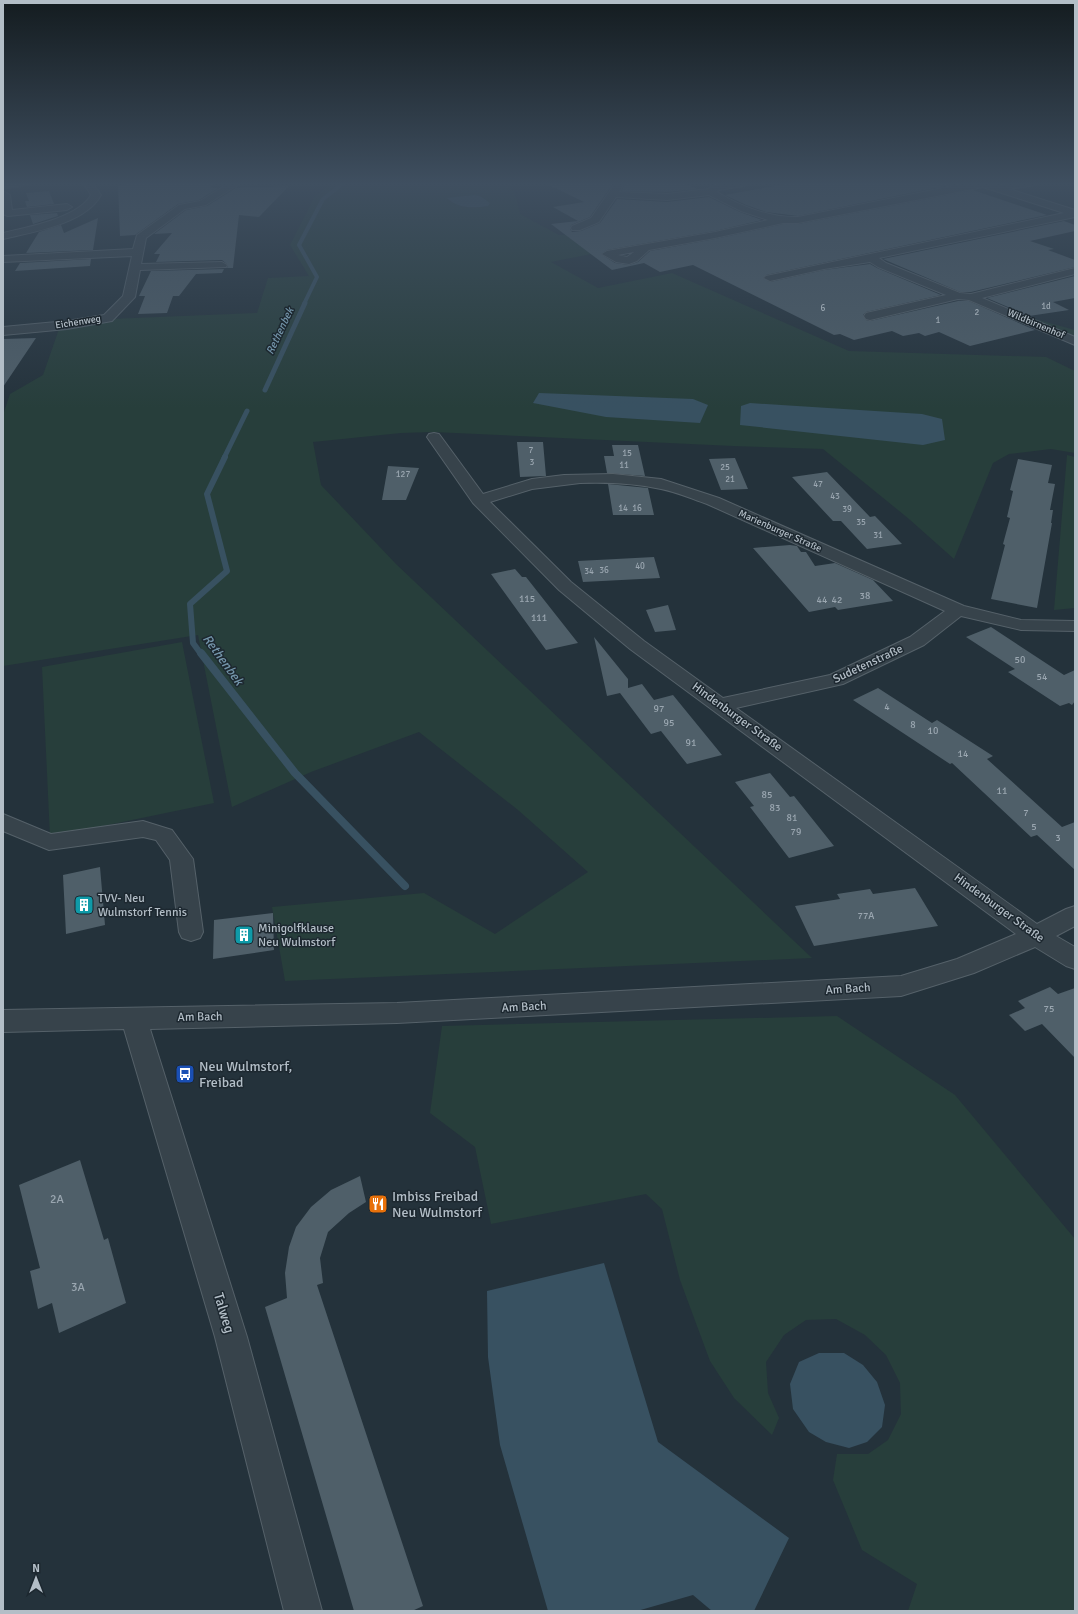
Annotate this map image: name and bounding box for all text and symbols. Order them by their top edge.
house number: 1d [1041,301,1051,312]
house number: 6 [821,303,826,314]
water label: Rethenbek [264,304,297,356]
house number: 2 [975,307,980,318]
street label: Wildbirnenhof [1006,307,1067,342]
street label: Eichenweg [54,312,102,332]
house number: 1 [936,315,941,326]
house number: 7 [529,445,534,456]
house number: 15 [622,448,632,459]
house number: 3 [530,457,535,468]
house number: 11 [619,460,629,471]
house number: 25 [720,462,730,473]
house number: 127 [396,469,410,480]
house number: 21 [725,474,735,485]
house number: 47 [813,479,823,490]
house number: 43 [830,491,840,502]
house number: 14 [618,503,628,514]
house number: 16 [632,503,642,514]
house number: 39 [842,504,852,515]
street label: Marienburger Straße [737,507,823,555]
house number: 35 [856,517,866,528]
house number: 31 [873,530,883,541]
house number: 40 [635,561,645,572]
house number: 36 [599,565,609,576]
house number: 34 [584,566,594,577]
house number: 38 [860,590,870,602]
house number: 115 [519,593,535,605]
house number: 44 [817,594,828,606]
house number: 42 [832,594,842,606]
house number: 111 [531,612,547,624]
water label: Rethenbek [199,631,248,690]
street label: Sudetenstraße [831,641,905,687]
house number: 50 [1015,654,1025,666]
house number: 54 [1037,671,1048,683]
street label: Hindenburger Straße [689,679,785,755]
house number: 4 [884,701,890,713]
house number: 97 [654,703,664,715]
house number: 95 [664,717,674,729]
house number: 8 [910,719,916,731]
house number: 10 [928,725,938,737]
house number: 91 [686,737,696,749]
house number: 14 [958,748,969,760]
house number: 11 [997,785,1007,797]
house number: 85 [762,789,772,801]
house number: 83 [770,802,780,814]
house number: 7 [1023,807,1029,819]
house number: 81 [787,812,797,824]
house number: 5 [1031,821,1037,833]
house number: 79 [791,826,801,838]
house number: 3 [1055,832,1061,844]
street label: Hindenburger Straße [951,870,1047,946]
place label: TVV- Neu Wulmstorf Tennis [98,891,187,920]
building icon: TVV- Neu Wulmstorf Tennis [73,894,95,916]
house number: 77A [858,910,874,922]
place label: Minigolfklause Neu Wulmstorf [258,921,336,950]
building icon: Minigolfklause Neu Wulmstorf [233,924,255,946]
street label: Am Bach [825,980,871,998]
street label: Am Bach [501,998,547,1016]
house number: 75 [1044,1003,1054,1015]
street label: Am Bach [177,1009,223,1025]
place label: Neu Wulmstorf, Freibad [199,1058,292,1091]
bus stop icon: Neu Wulmstorf, Freibad [174,1063,196,1085]
place label: Imbiss Freibad Neu Wulmstorf [392,1188,483,1221]
house number: 2A [50,1192,65,1207]
restaurant icon: Imbiss Freibad Neu Wulmstorf [367,1193,389,1215]
house number: 3A [71,1280,86,1295]
street label: Talweg [210,1291,238,1335]
north arrow [16,1558,56,1598]
text: N [32,1562,40,1575]

